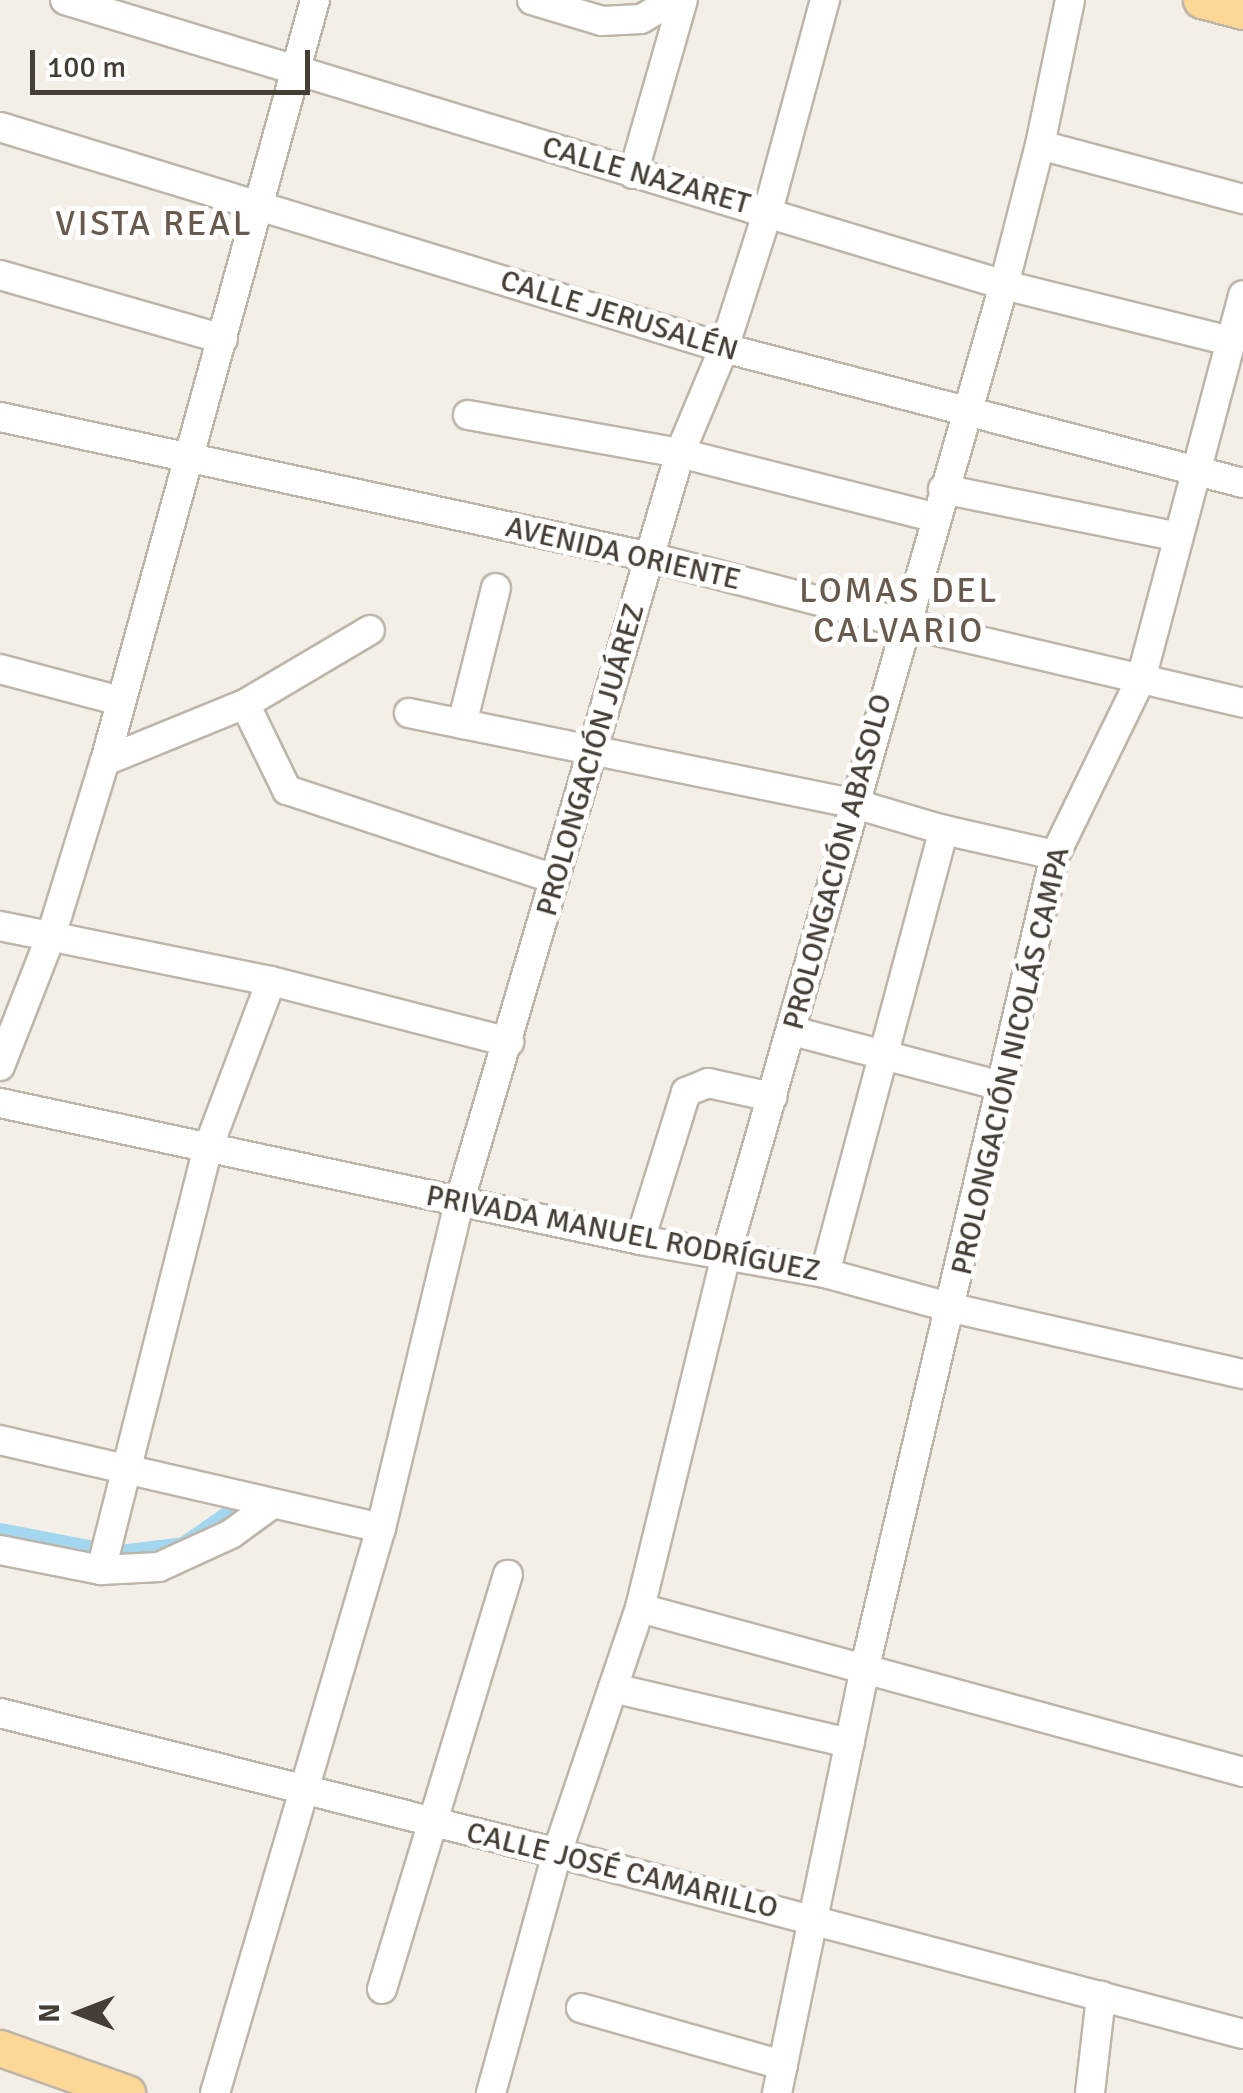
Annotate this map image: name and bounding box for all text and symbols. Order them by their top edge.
scale bar [35,30,315,92]
text: 100 m [47,49,126,86]
street label: CALLE NAZARET [538,129,754,223]
district label: VISTA REAL [55,203,253,245]
street label: CALLE JERUSALÉN [496,263,742,369]
street label: AVENIDA ORIENTE [502,509,744,599]
district label: LOMAS DEL CALVARIO [799,570,999,652]
street label: PROLONGACIÓN JUÁREZ [529,600,653,920]
street label: PROLONGACIÓN ABASOLO [776,690,900,1034]
street label: PROLONGACIÓN NICOLÁS CAMPA [944,843,1078,1279]
street label: PRIVADA MANUEL RODRÍGUEZ [423,1178,823,1290]
street label: CALLE JOSÉ CAMARILLO [463,1815,781,1927]
north arrow [30,1963,130,2063]
text: N [33,2003,67,2023]

